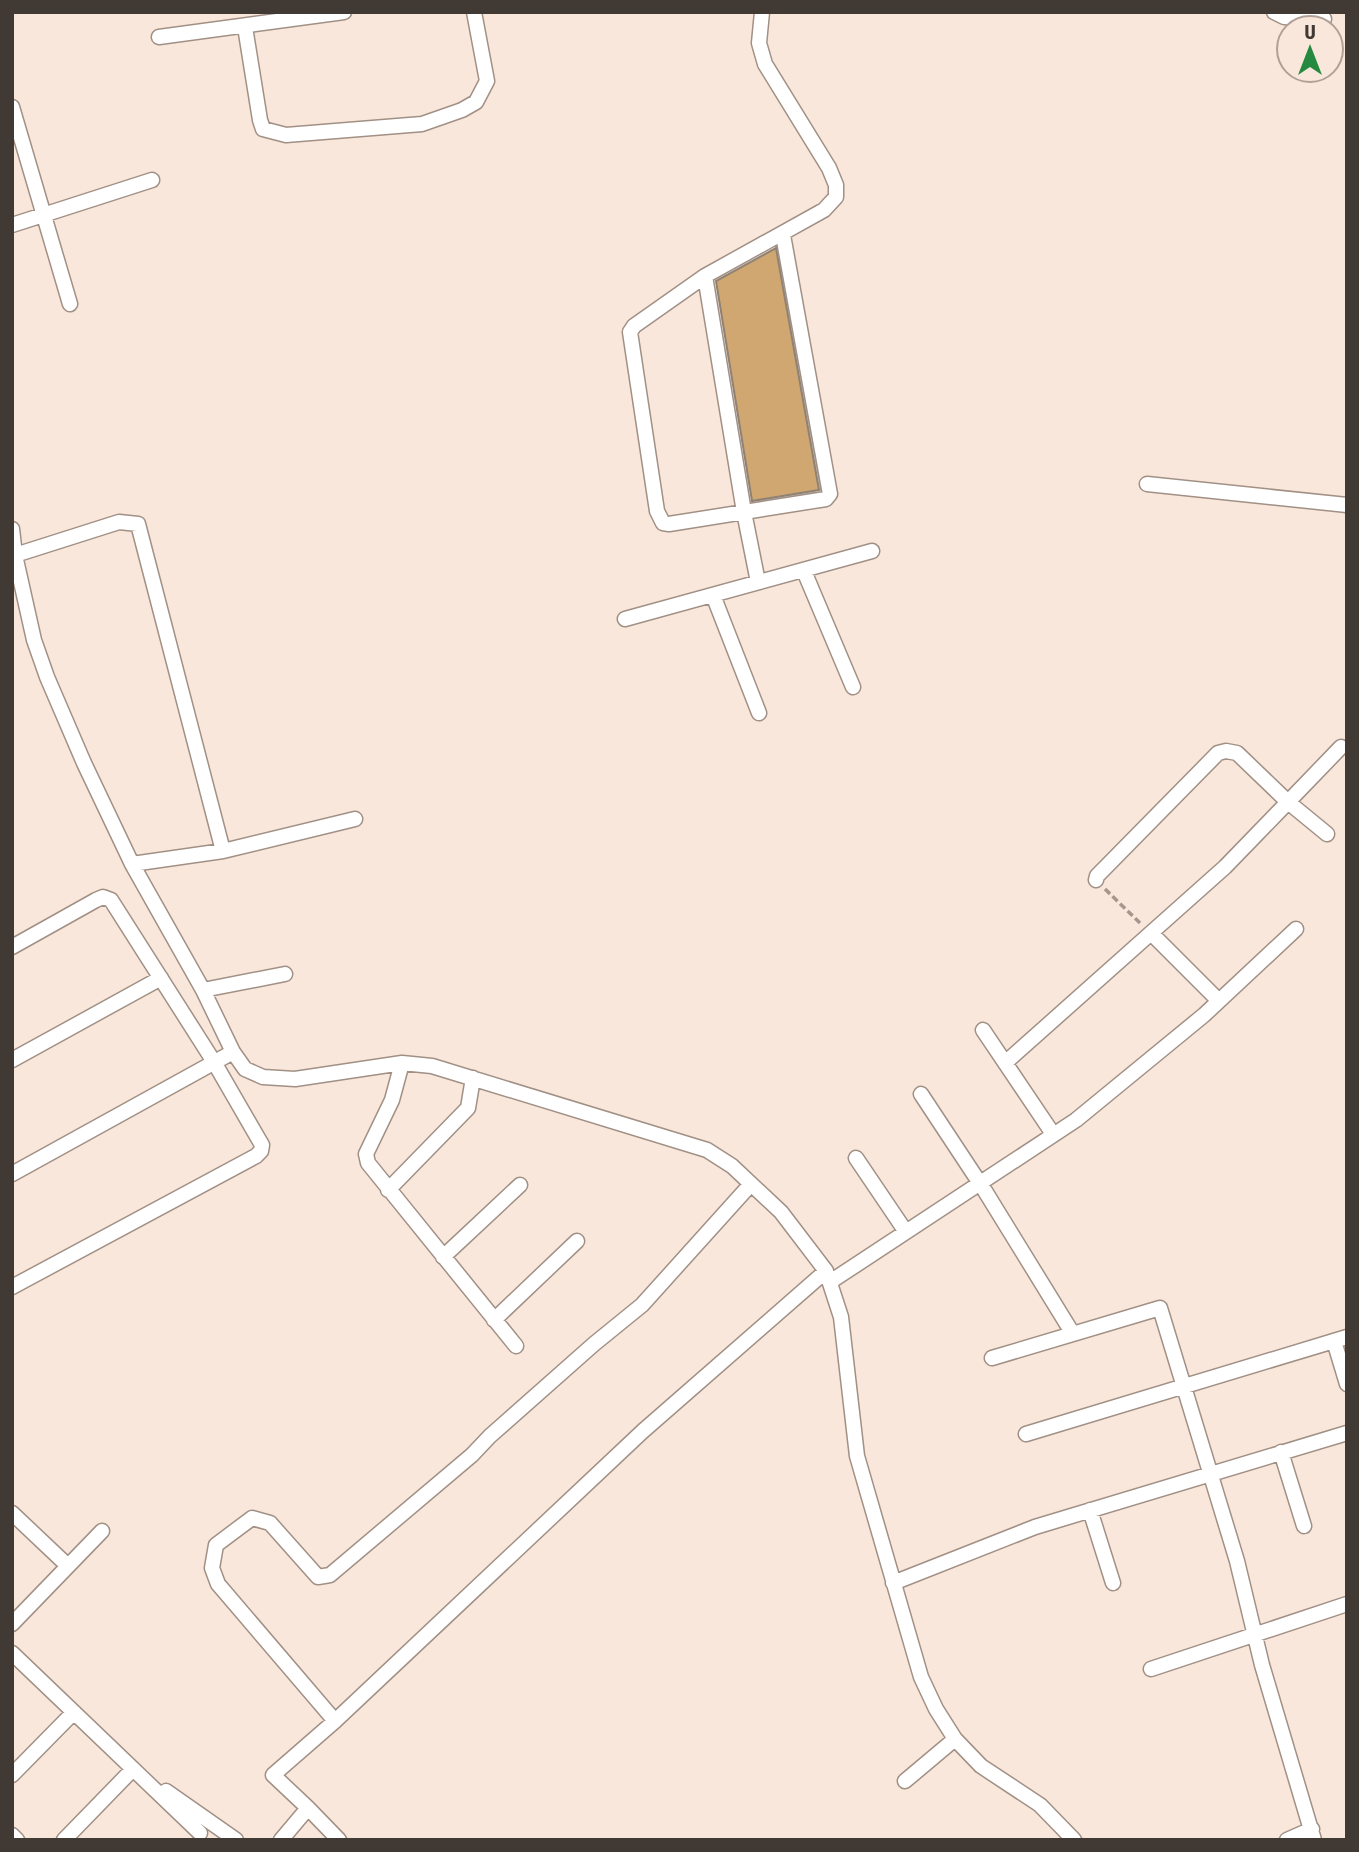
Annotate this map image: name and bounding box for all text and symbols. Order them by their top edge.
north arrow [1275,14,1345,84]
text: U [1304,21,1316,44]

